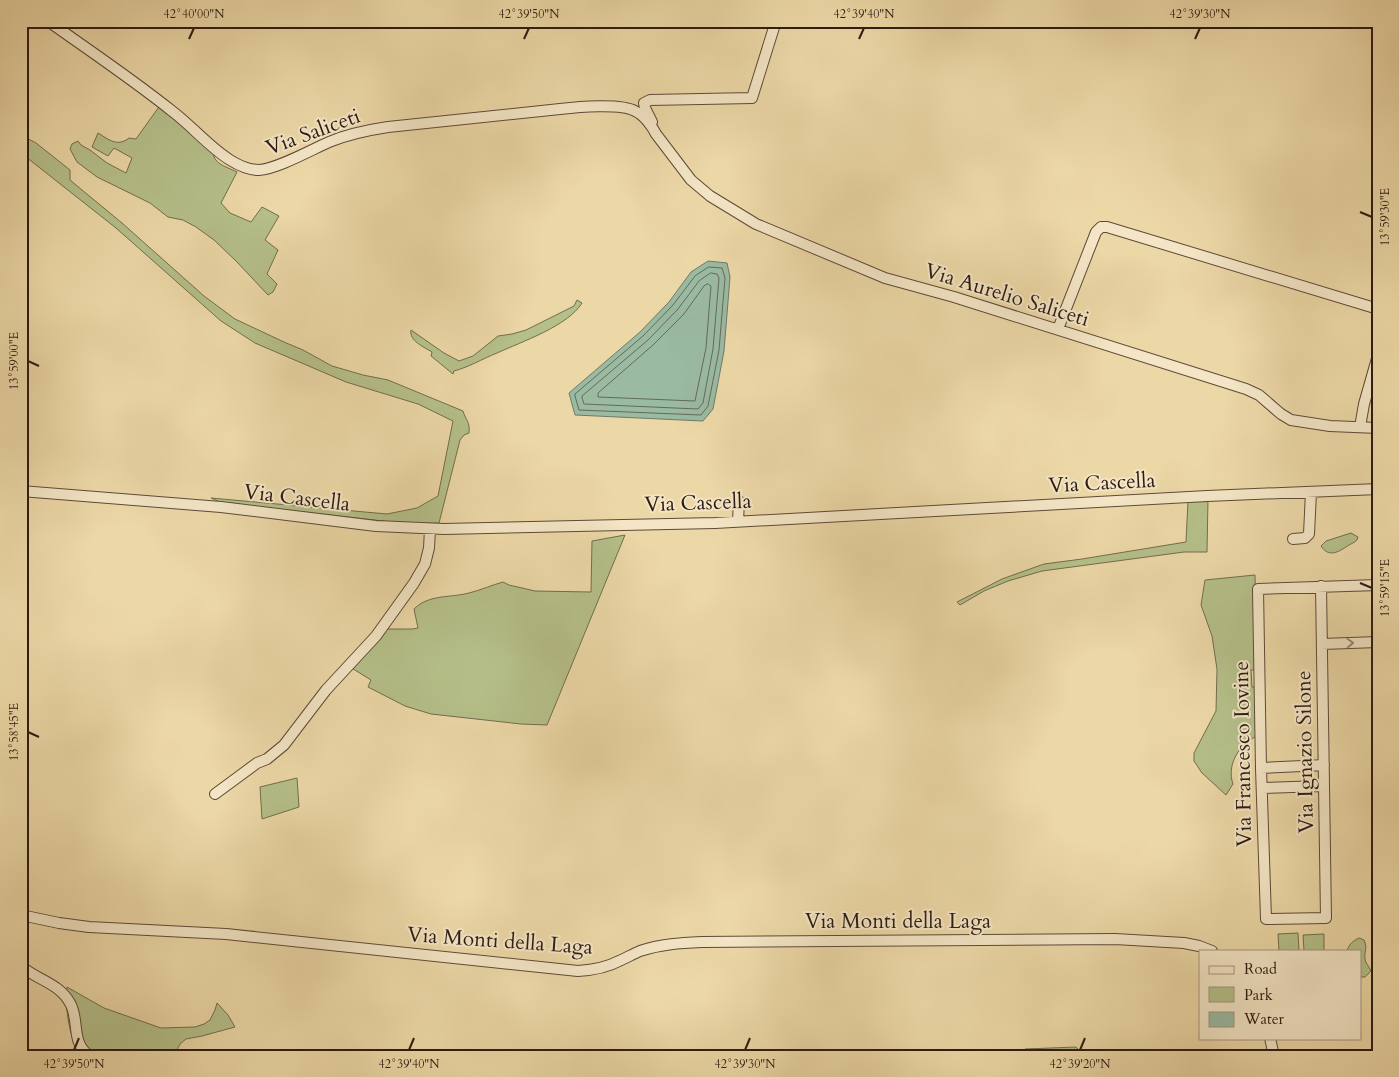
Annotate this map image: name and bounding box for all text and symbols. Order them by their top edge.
text: 42°40'00"N [164,6,225,22]
text: 42°39'50"N [499,6,560,22]
text: 42°39'40"N [834,6,895,22]
text: 42°39'30"N [1170,6,1231,22]
street label: Via Saliceti [262,101,364,162]
text: 13°59'30"E [1377,188,1393,246]
street label: Via Aurelio Saliceti [921,256,1093,334]
text: 13°59'00"E [6,332,22,390]
street label: Via Cascella [1048,466,1156,500]
street label: Via Cascella [242,477,352,519]
street label: Via Cascella [644,487,752,519]
text: 13°59'15"E [1377,559,1393,617]
one-way arrow [1346,637,1354,648]
street label: Via Francesco Iovine [1227,661,1259,847]
street label: Via Ignazio Silone [1289,670,1321,834]
text: 13°58'45"E [6,703,22,761]
street label: Via Monti della Laga [805,907,991,936]
street label: Via Monti della Laga [406,920,594,962]
legend [1199,950,1362,1040]
text: Road [1244,959,1277,979]
text: Park [1244,985,1273,1005]
text: Water [1243,1009,1285,1029]
text: 42°39'50"N [44,1056,105,1072]
text: 42°39'40"N [379,1056,440,1072]
text: 42°39'30"N [715,1056,776,1072]
text: 42°39'20"N [1050,1056,1111,1072]

